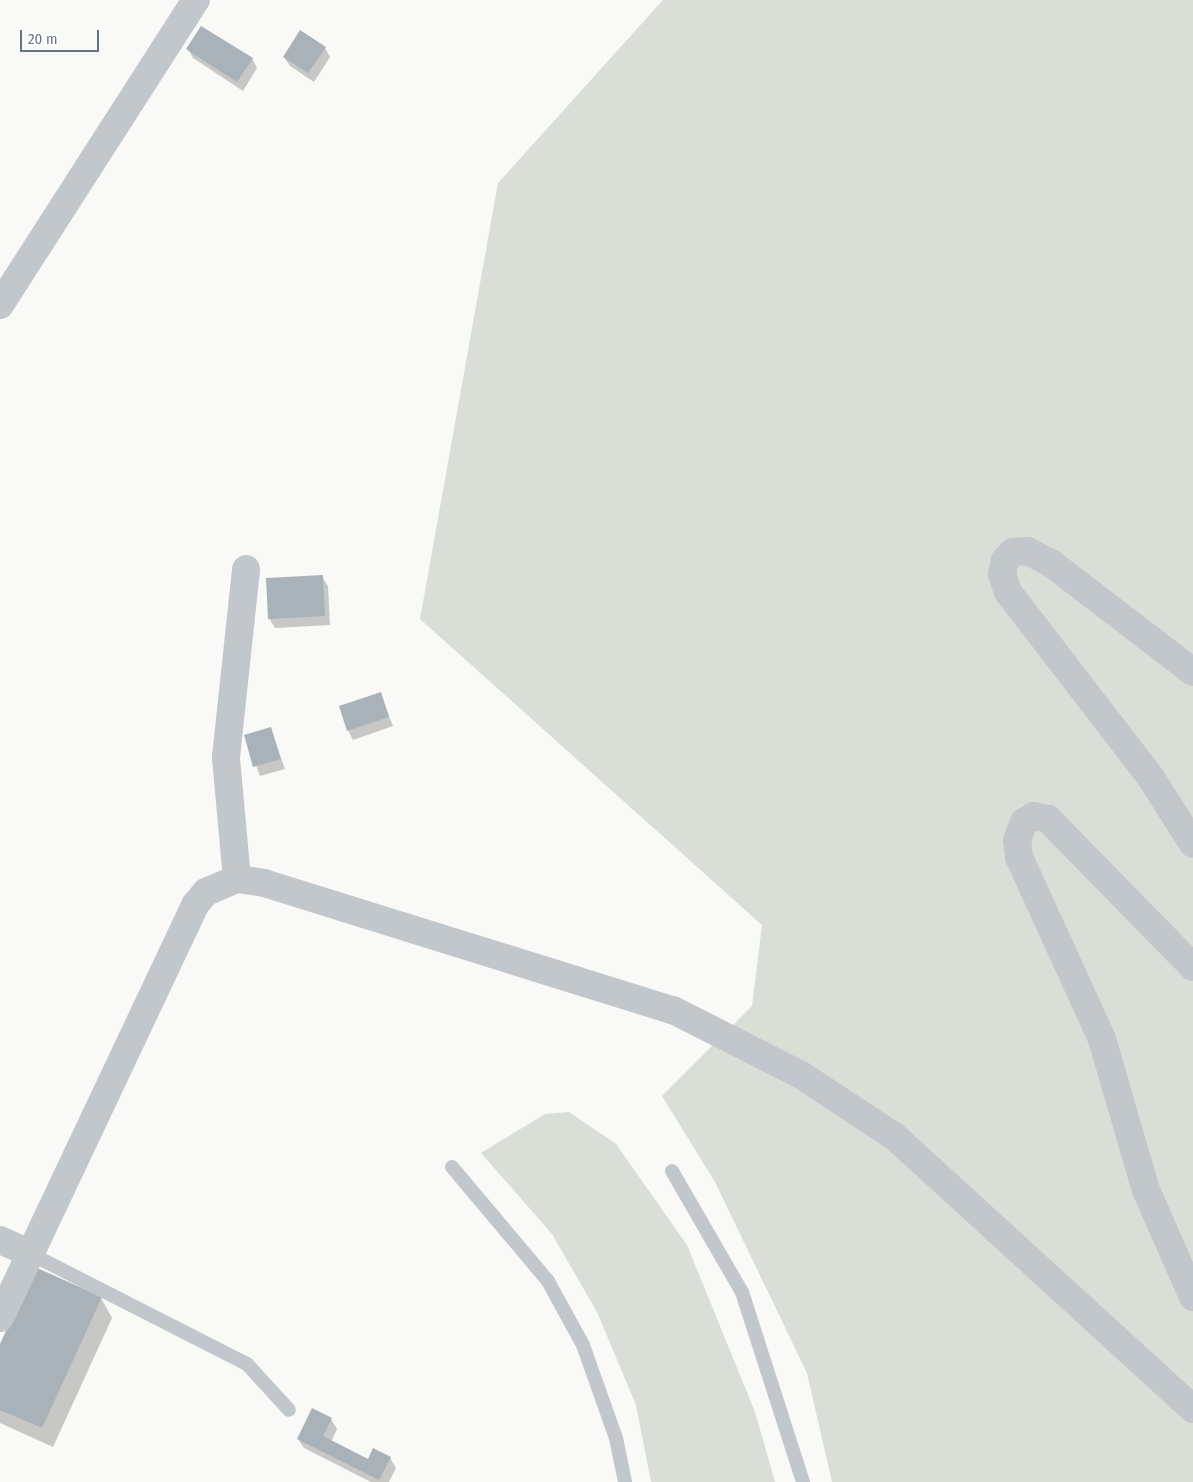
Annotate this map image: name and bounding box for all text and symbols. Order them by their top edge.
scale bar [22,20,101,52]
text: 20 m [28,30,58,48]

